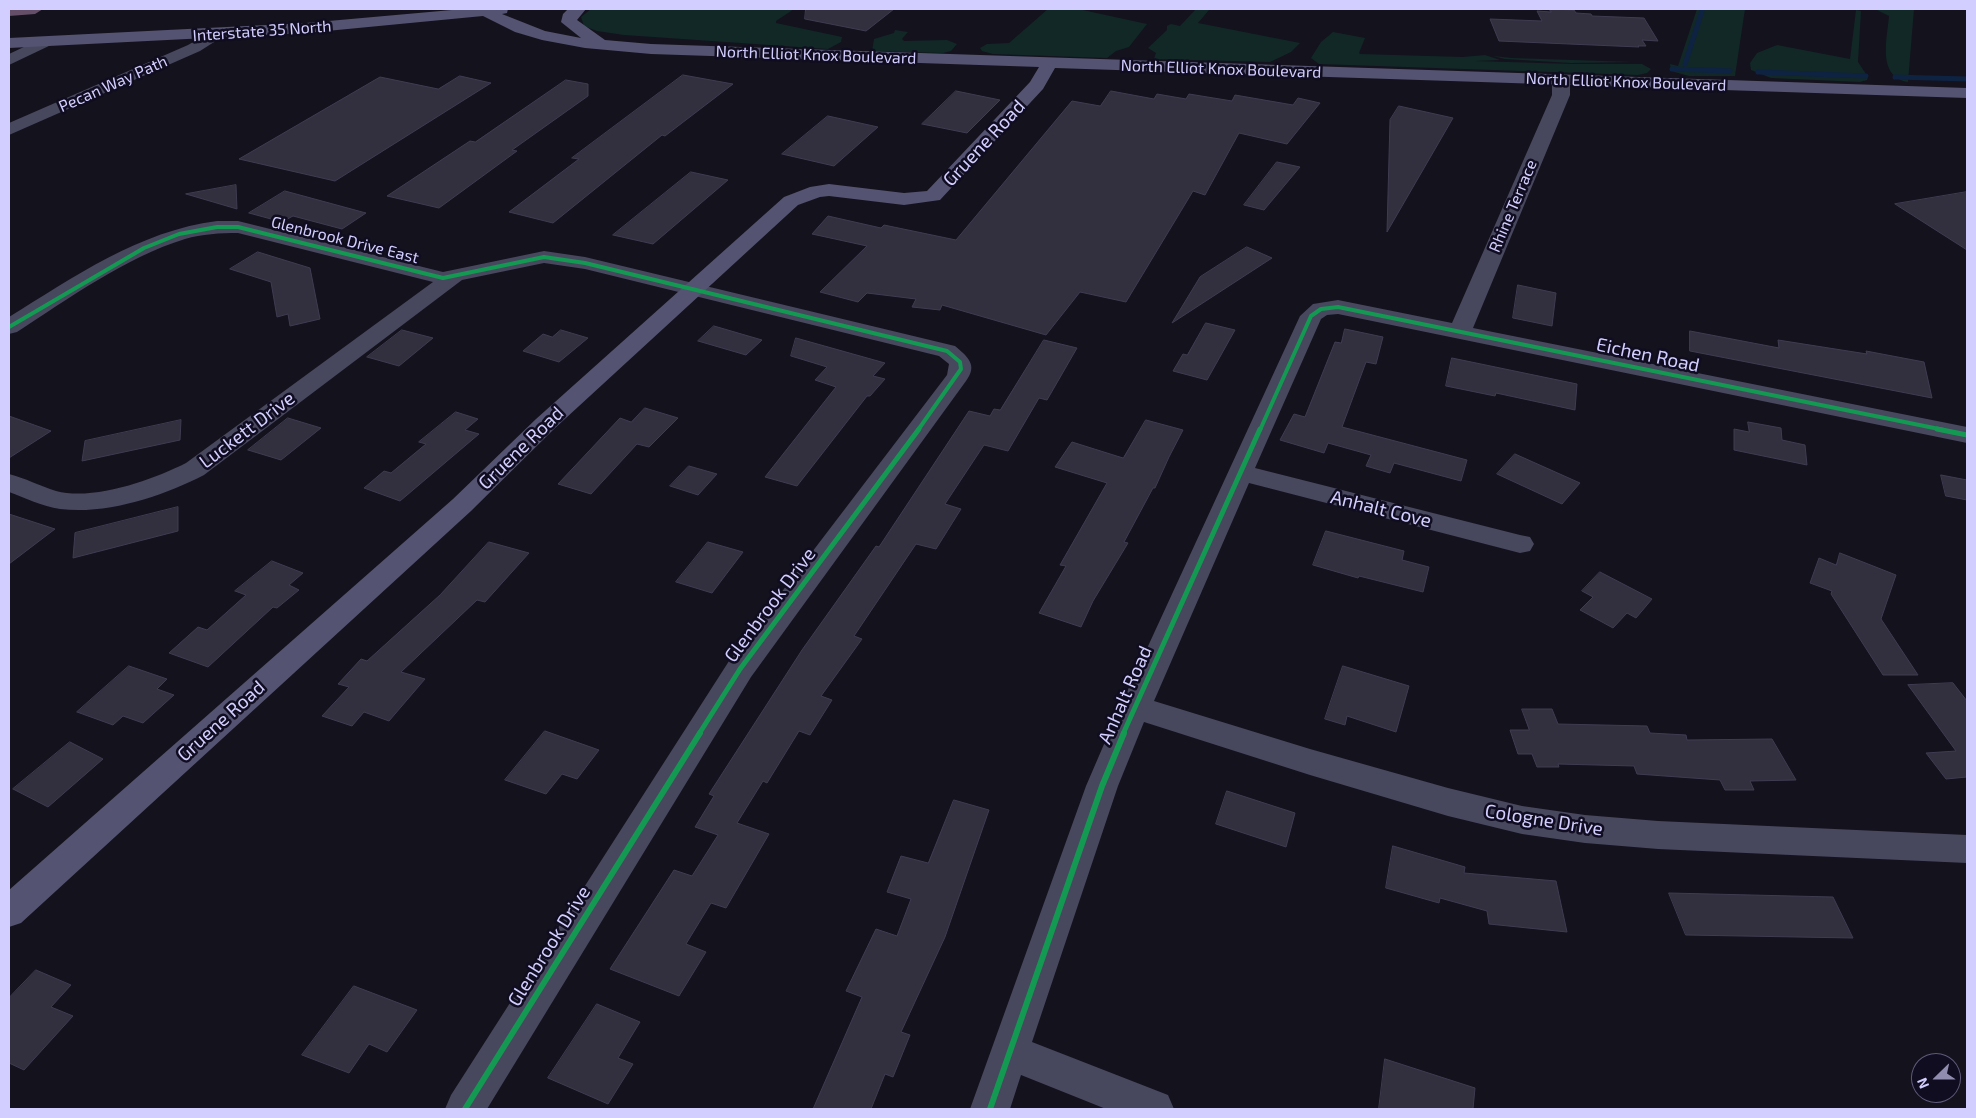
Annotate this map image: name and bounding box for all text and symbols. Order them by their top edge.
street label: Interstate 35 North [192,17,332,45]
street label: North Elliot Knox Boulevard [715,42,917,68]
street label: Pecan Way Path [56,51,170,117]
street label: North Elliot Knox Boulevard [1120,56,1322,82]
street label: North Elliot Knox Boulevard [1525,69,1727,95]
street label: Gruene Road [938,95,1030,191]
street label: Rhine Terrace [1485,157,1541,255]
street label: Glenbrook Drive East [269,212,421,268]
street label: Eichen Road [1594,333,1702,377]
street label: Luckett Drive [195,387,299,473]
street label: Gruene Road [474,402,568,494]
street label: Anhalt Cove [1328,485,1434,533]
street label: Glenbrook Drive [719,543,821,667]
street label: Anhalt Road [1093,642,1157,748]
street label: Gruene Road [173,676,269,766]
street label: Cologne Drive [1483,799,1605,841]
street label: Glenbrook Drive [503,882,595,1010]
north arrow [1911,1053,1961,1103]
text: N [1913,1076,1932,1091]

